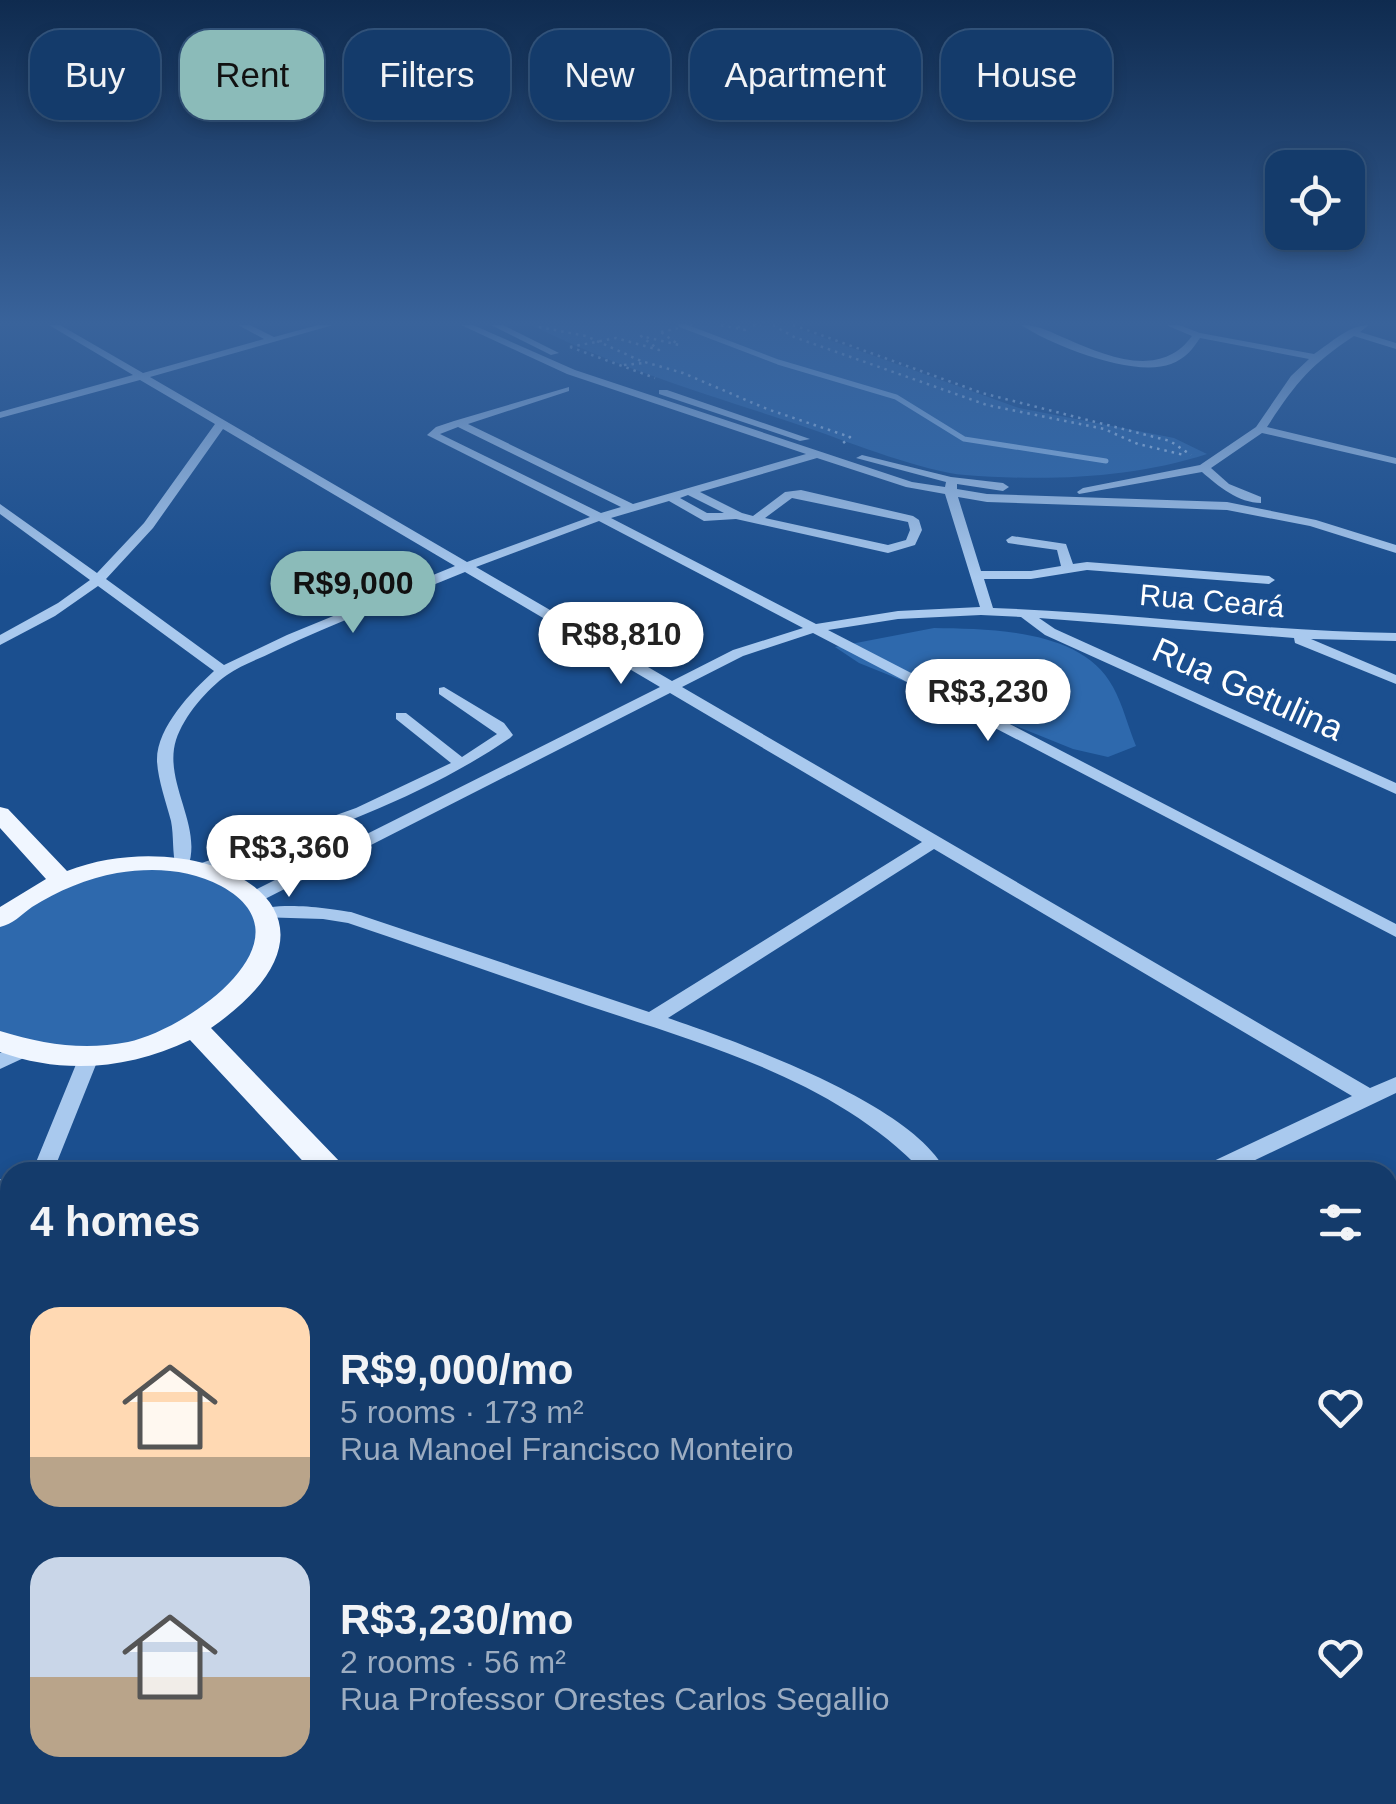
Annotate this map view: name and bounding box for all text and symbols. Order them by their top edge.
chip: Buy [30,30,160,120]
chip: Rent [180,30,324,120]
chip: Filters [344,30,510,120]
chip: New [530,30,670,120]
chip: Apartment [690,30,921,120]
chip: House [941,30,1112,120]
map controls [1265,150,1365,250]
button: locate [1265,150,1365,250]
pin: R$9,000 [261,551,445,636]
text: R$9,000 [293,565,413,601]
street label: Rua Ceará [1138,578,1286,623]
pin: R$8,810 [529,602,713,687]
text: R$8,810 [561,616,681,652]
street label: Rua Getulina [1147,629,1350,748]
pin: R$3,230 [896,659,1080,744]
text: R$3,230 [928,673,1048,709]
pin: R$3,360 [197,815,381,900]
text: R$3,360 [229,829,349,865]
icon: filters [1313,1195,1368,1250]
text: 4 homes [30,1198,200,1245]
text: R$9,000/mo [340,1346,573,1393]
icon: home [110,1347,230,1467]
icon: heart [1313,1380,1368,1435]
text: 5 rooms · 173 m² [340,1394,584,1430]
text: Rua Manoel Francisco Monteiro [340,1431,794,1467]
text: R$3,230/mo [340,1596,573,1643]
icon: home [110,1597,230,1717]
icon: heart [1313,1630,1368,1685]
text: 2 rooms · 56 m² [340,1644,566,1680]
text: Rua Professor Orestes Carlos Segallio [340,1681,890,1717]

